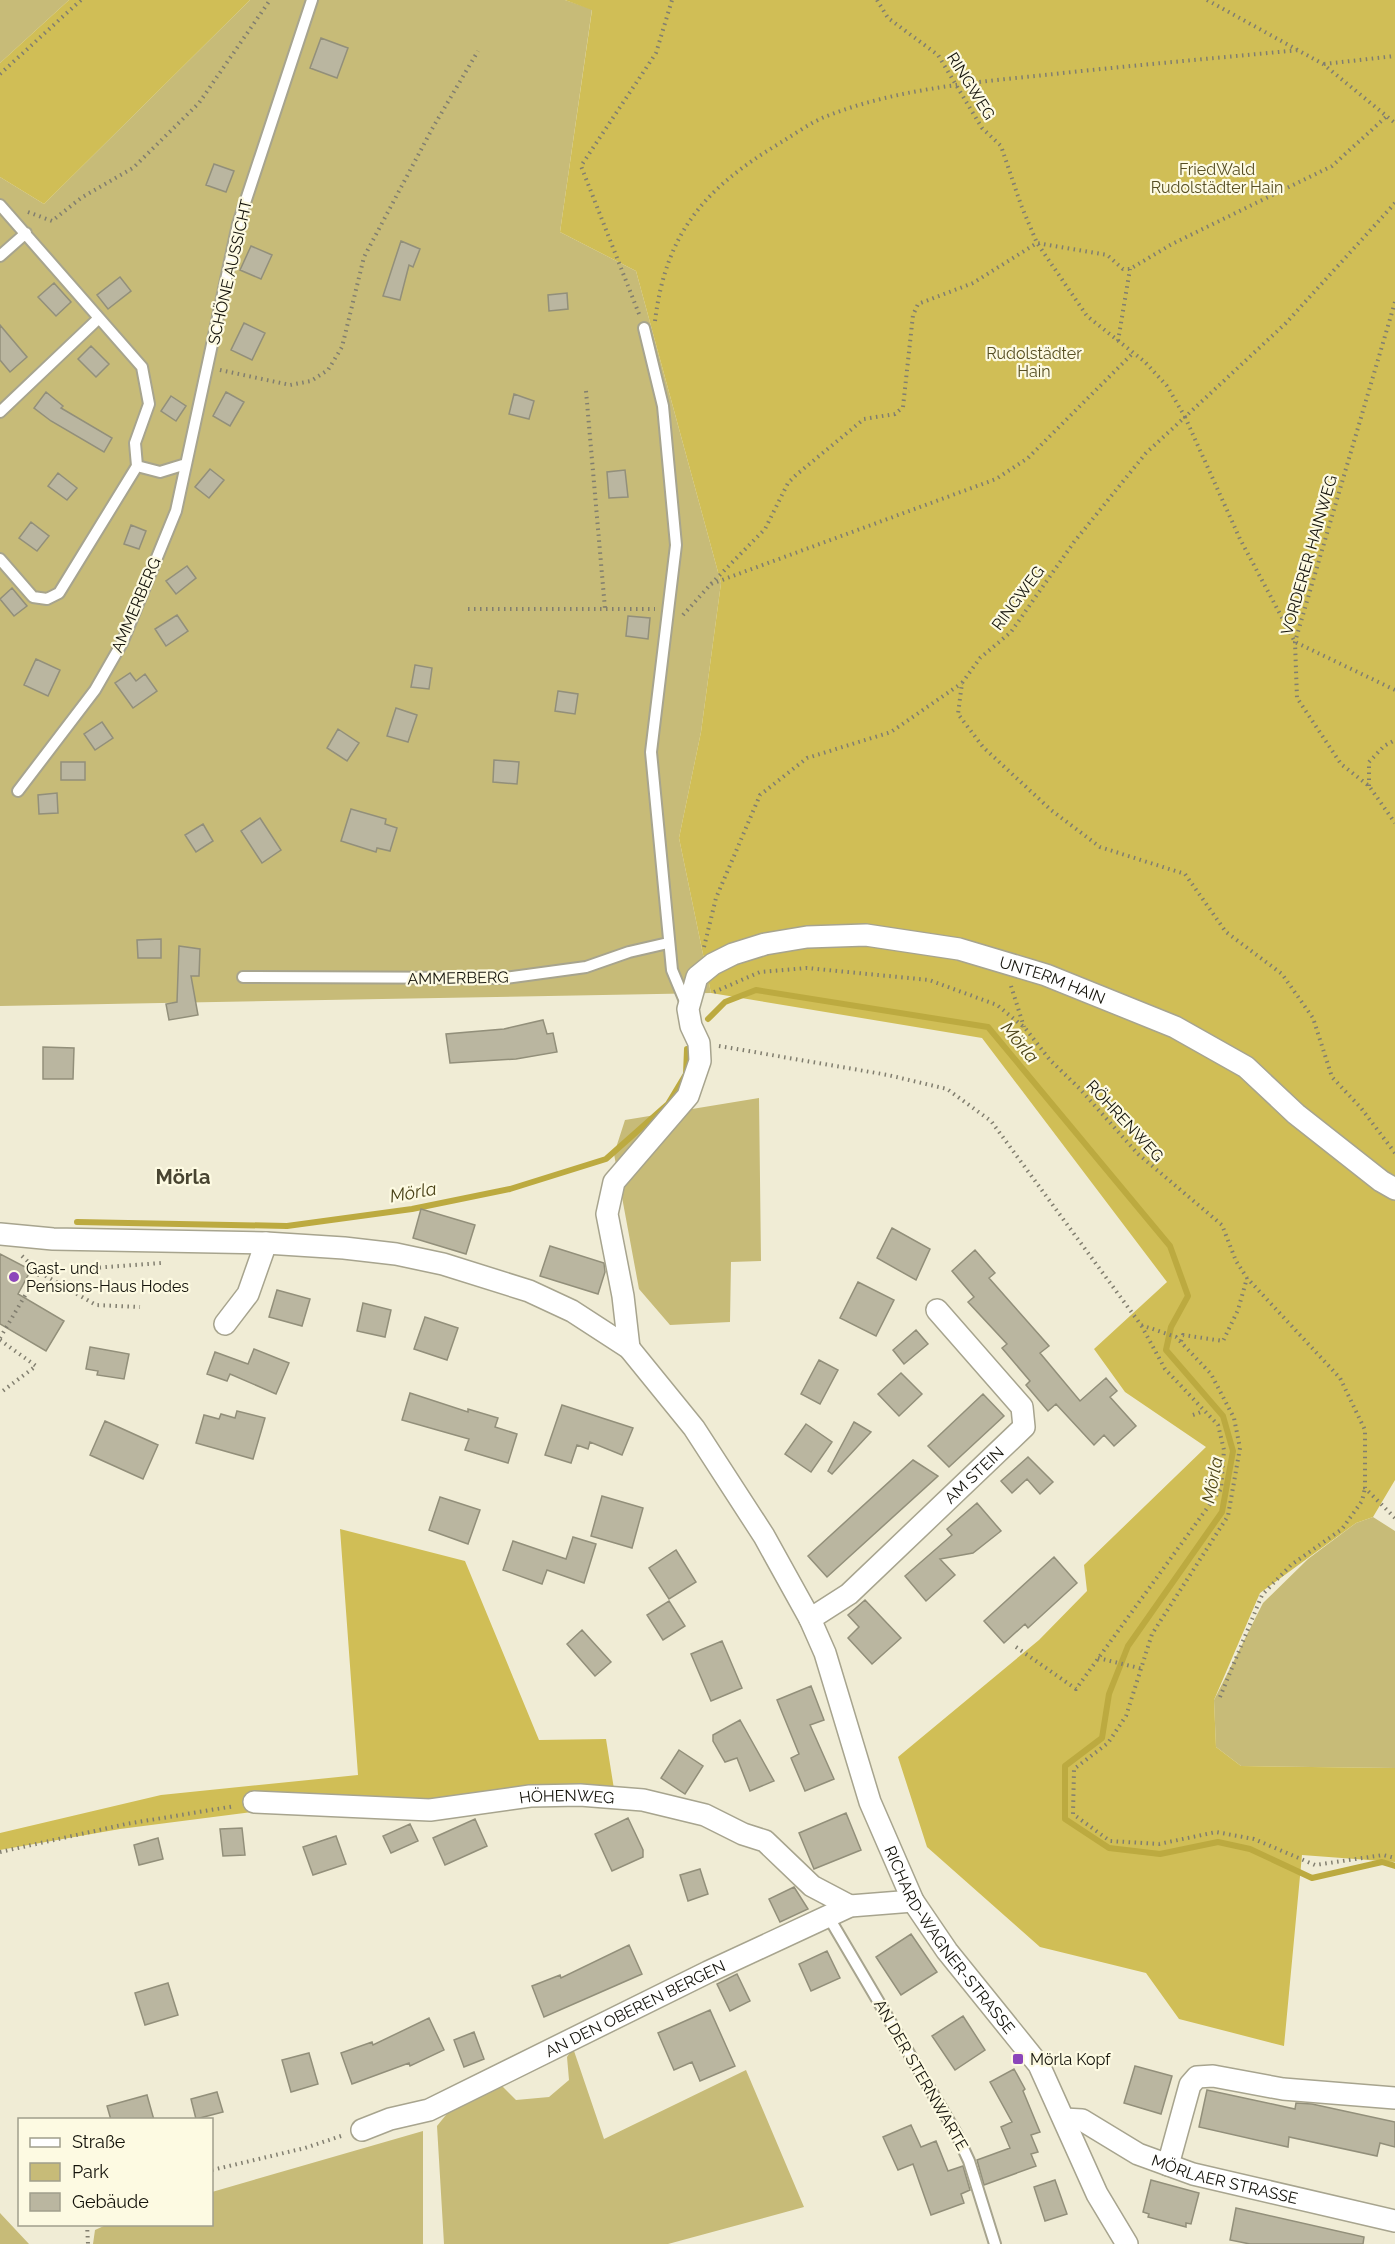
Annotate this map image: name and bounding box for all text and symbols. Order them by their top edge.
street label: RINGWEG [943,49,999,123]
park label: FriedWald Rudolstädter Hain [1151,160,1283,197]
street label: SCHÖNE AUSSICHT [203,197,256,347]
park label: Rudolstädter Hain [986,344,1082,381]
street label: VORDERER HAINWEG [1277,473,1341,637]
street label: AMMERBERG [107,555,165,655]
street label: RINGWEG [988,562,1048,634]
street label: UNTERM HAIN [997,952,1108,1008]
street label: AMMERBERG [407,968,509,988]
water label: Mörla [997,1017,1043,1067]
street label: RÖHRENWEG [1082,1076,1168,1166]
district label: Mörla [156,1165,210,1189]
water label: Mörla [388,1178,438,1206]
place label: Gast- und Pensions-Haus Hodes [26,1259,189,1296]
marker: Gast- und Pensions-Haus Hodes [7,1270,21,1284]
street label: AM STEIN [940,1442,1007,1507]
water label: Mörla [1197,1455,1227,1505]
street label: HÖHENWEG [518,1785,615,1807]
street label: RICHARD-WAGNER-STRASSE [881,1843,1019,2037]
street label: AN DEN OBEREN BERGEN [542,1956,728,2061]
street label: AN DER STERNWARTE [870,1996,972,2154]
place label: Mörla Kopf [1030,2050,1111,2069]
marker: Mörla Kopf [1011,2052,1025,2066]
legend [18,2118,213,2226]
text: Straße [72,2131,126,2152]
street label: MÖRLAER STRASSE [1149,2150,1300,2208]
text: Park [72,2161,109,2182]
text: Gebäude [72,2191,149,2212]

